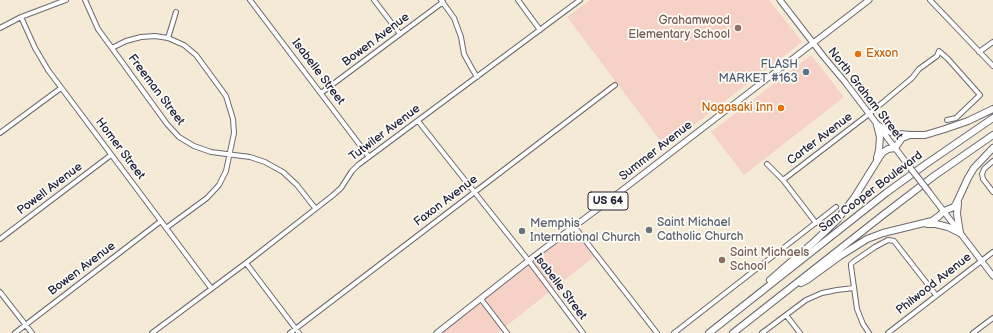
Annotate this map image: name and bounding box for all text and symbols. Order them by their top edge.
street label: Bowen Avenue [340,10,412,70]
place label: Grahamwood Elementary School [628,14,730,42]
marker: Grahamwood Elementary School [733,23,743,33]
street label: Isabelle Street [289,36,347,108]
street label: North Graham Street [824,45,906,143]
place label: Exxon [866,47,898,61]
marker: Exxon [853,49,863,59]
street label: Freeman Street [125,52,187,128]
place label: FLASH MARKET #163 [719,58,798,86]
marker: FLASH MARKET #163 [801,67,811,77]
place label: Nagasaki Inn [702,101,773,115]
street label: Tutwiler Avenue [347,102,423,164]
marker: Nagasaki Inn [776,103,786,113]
street label: Carter Avenue [784,110,856,168]
street label: Homer Street [92,115,148,183]
street label: Summer Avenue [617,118,695,184]
street label: Sam Cooper Boulevard [816,148,926,236]
street label: Powell Avenue [15,160,85,218]
street label: Faxon Avenue [411,172,481,230]
road number: US 64 [588,192,628,210]
place label: Saint Michael Catholic Church [657,216,743,244]
place label: Memphis International Church [530,217,641,245]
marker: Saint Michael Catholic Church [644,225,654,235]
marker: Memphis International Church [517,226,527,236]
street label: Bowen Avenue [46,239,118,299]
place label: Saint Michaels School [730,246,809,274]
street label: Philwood Avenue [893,250,975,318]
street label: Isabelle Street [531,251,589,323]
marker: Saint Michaels School [717,255,727,265]

